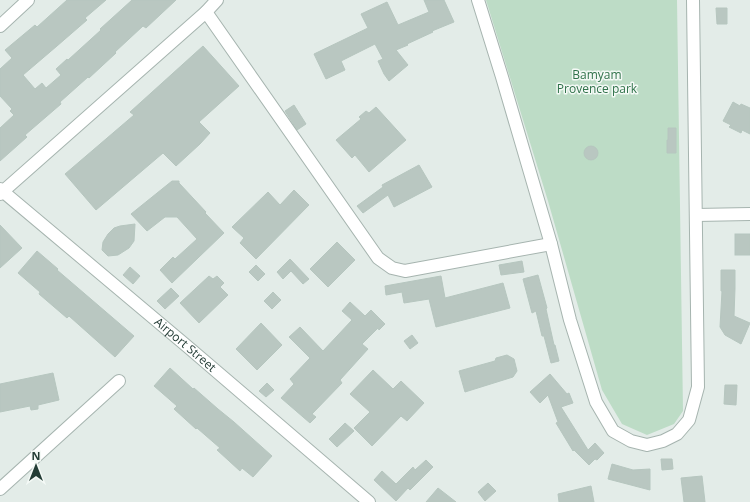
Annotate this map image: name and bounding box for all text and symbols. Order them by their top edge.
park label: Bamyam Provence park [557,66,638,97]
street label: Airport Street [151,313,220,375]
north arrow [16,446,56,486]
text: N [32,448,40,463]

